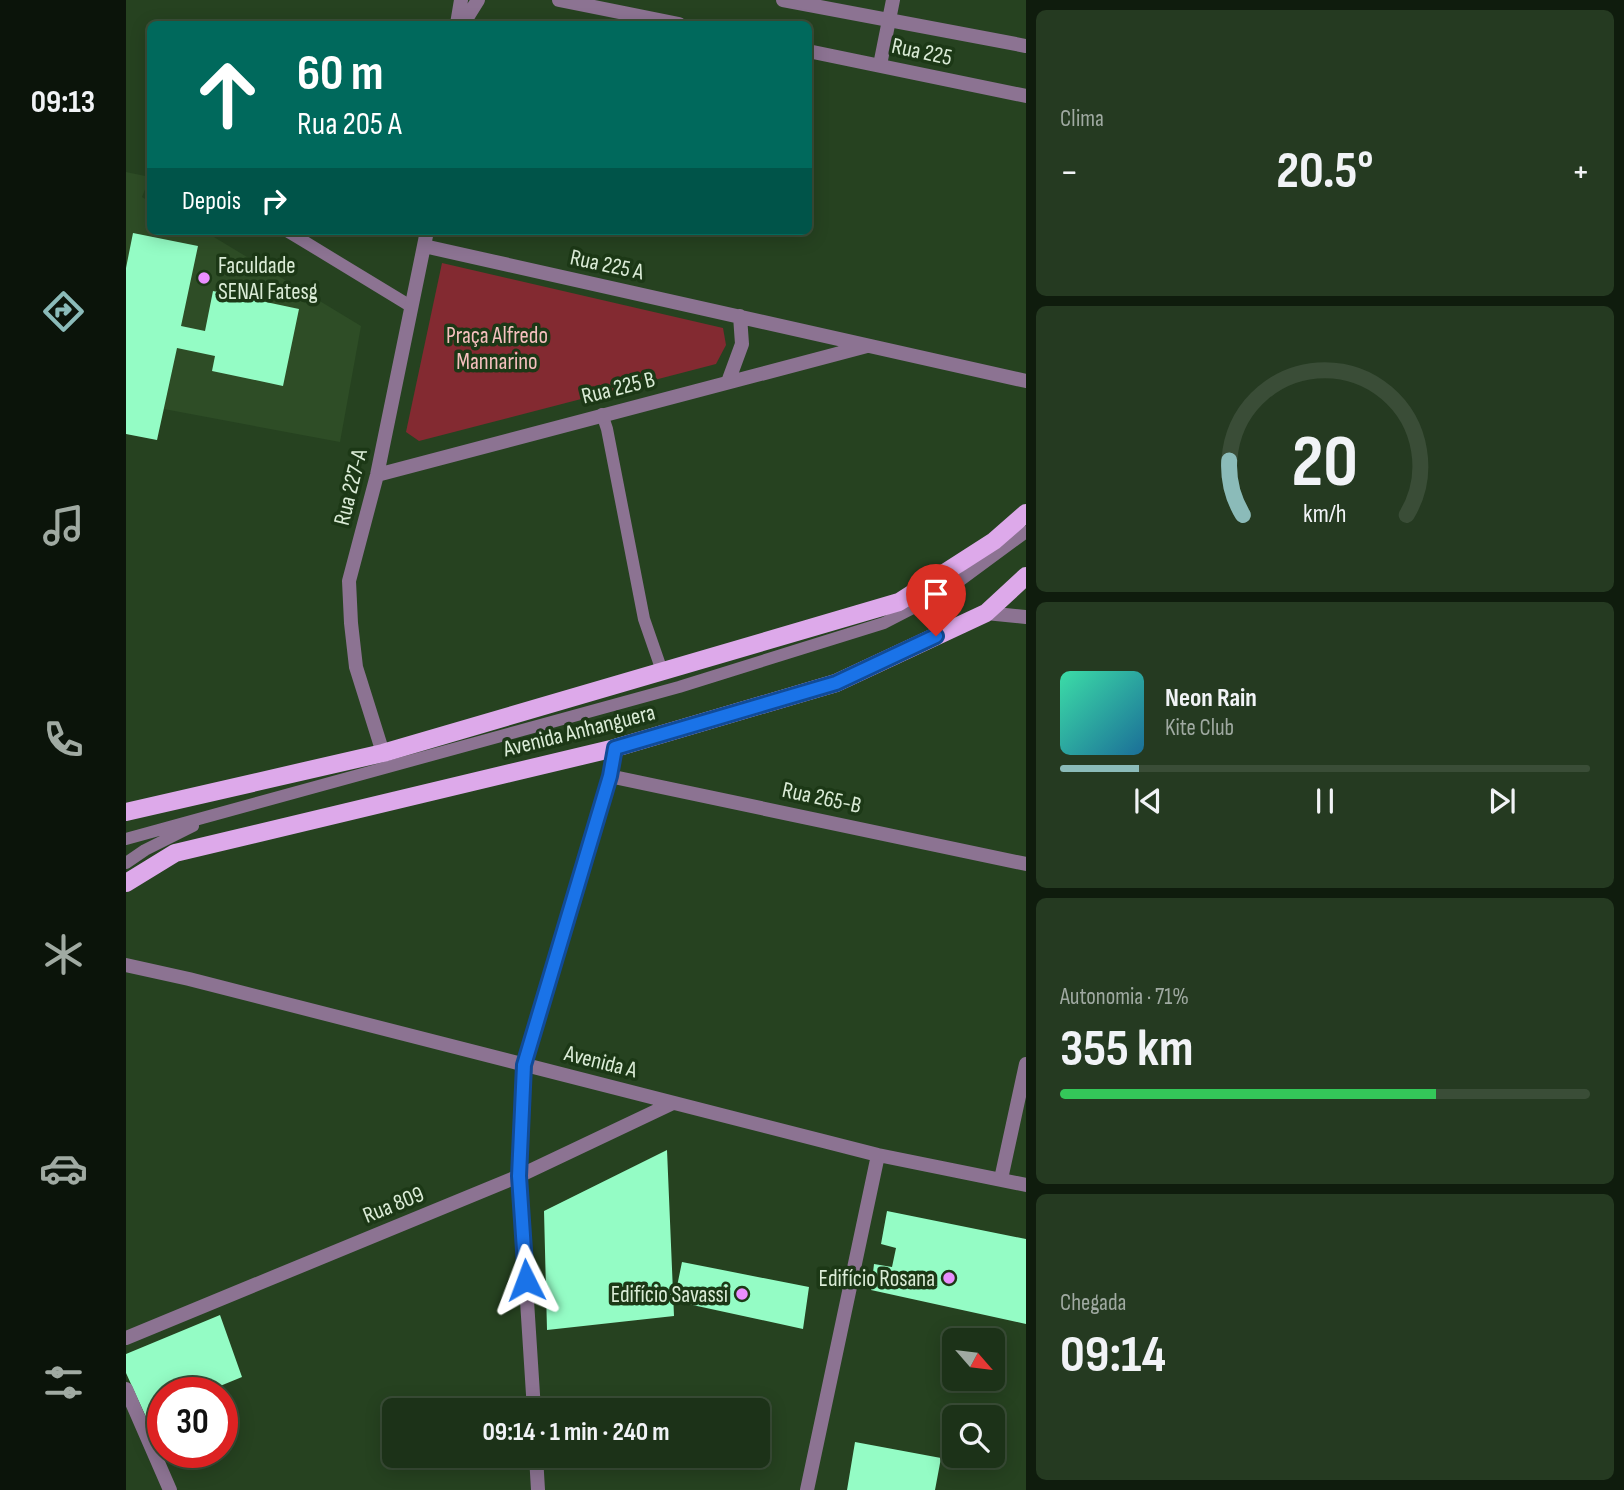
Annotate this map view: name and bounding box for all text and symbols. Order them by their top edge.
street label: Rua 225 [889,32,955,72]
text: 60 m [297,45,384,104]
icon: ahead [182,49,273,140]
text: 09:13 [31,83,95,122]
text: Rua 205 A [297,105,402,144]
text: Clima [1060,105,1104,133]
text: 20.5° [1276,140,1374,203]
text: − [1060,150,1079,195]
text: + [1571,150,1590,195]
icon: right [255,182,293,220]
text: Depois [182,186,241,217]
street label: Rua 225 A [567,244,646,286]
place label: Faculdade SENAI Fatesg [218,252,318,306]
marker: Faculdade SENAI Fatesg [196,270,212,286]
icon: directions [39,287,88,336]
park label: Praça Alfredo Mannarino [446,322,548,376]
street label: Rua 225 B [579,365,658,411]
text: 20 [1292,419,1358,507]
street label: Rua 227-A [328,446,374,528]
text: km/h [1303,499,1347,530]
icon: music [39,501,88,550]
pin [906,564,966,636]
icon: arrive [917,575,955,613]
text: Neon Rain [1165,683,1257,714]
street label: Avenida Anhanguera [499,699,658,764]
text: Kite Club [1165,714,1234,742]
icon: phone [39,715,88,764]
street label: Rua 265-B [780,776,864,820]
icon: previous [1129,782,1167,820]
icon: pause [1306,782,1344,820]
icon: next [1483,782,1521,820]
icon: climate [39,930,88,979]
text: Autonomia · 71% [1060,983,1189,1011]
text: 355 km [1060,1018,1194,1081]
street label: Avenida A [561,1039,640,1084]
icon: car [39,1144,88,1193]
street label: Rua 809 [359,1180,428,1230]
position arrow [489,1243,563,1317]
place label: Edifício Rosana [819,1265,935,1293]
marker: Edifício Rosana [941,1270,957,1286]
place label: Edifício Savassi [611,1281,728,1309]
marker: Edifício Savassi [734,1286,750,1302]
text: Chegada [1060,1289,1126,1317]
text: 09:14 [1060,1324,1166,1387]
north arrow [942,1328,1004,1391]
map controls [942,1328,1005,1468]
icon: filters [39,1358,88,1407]
speed limit sign: 30 [147,1377,238,1468]
button: search [942,1405,1005,1468]
text: 09:14 · 1 min · 240 m [482,1417,670,1448]

